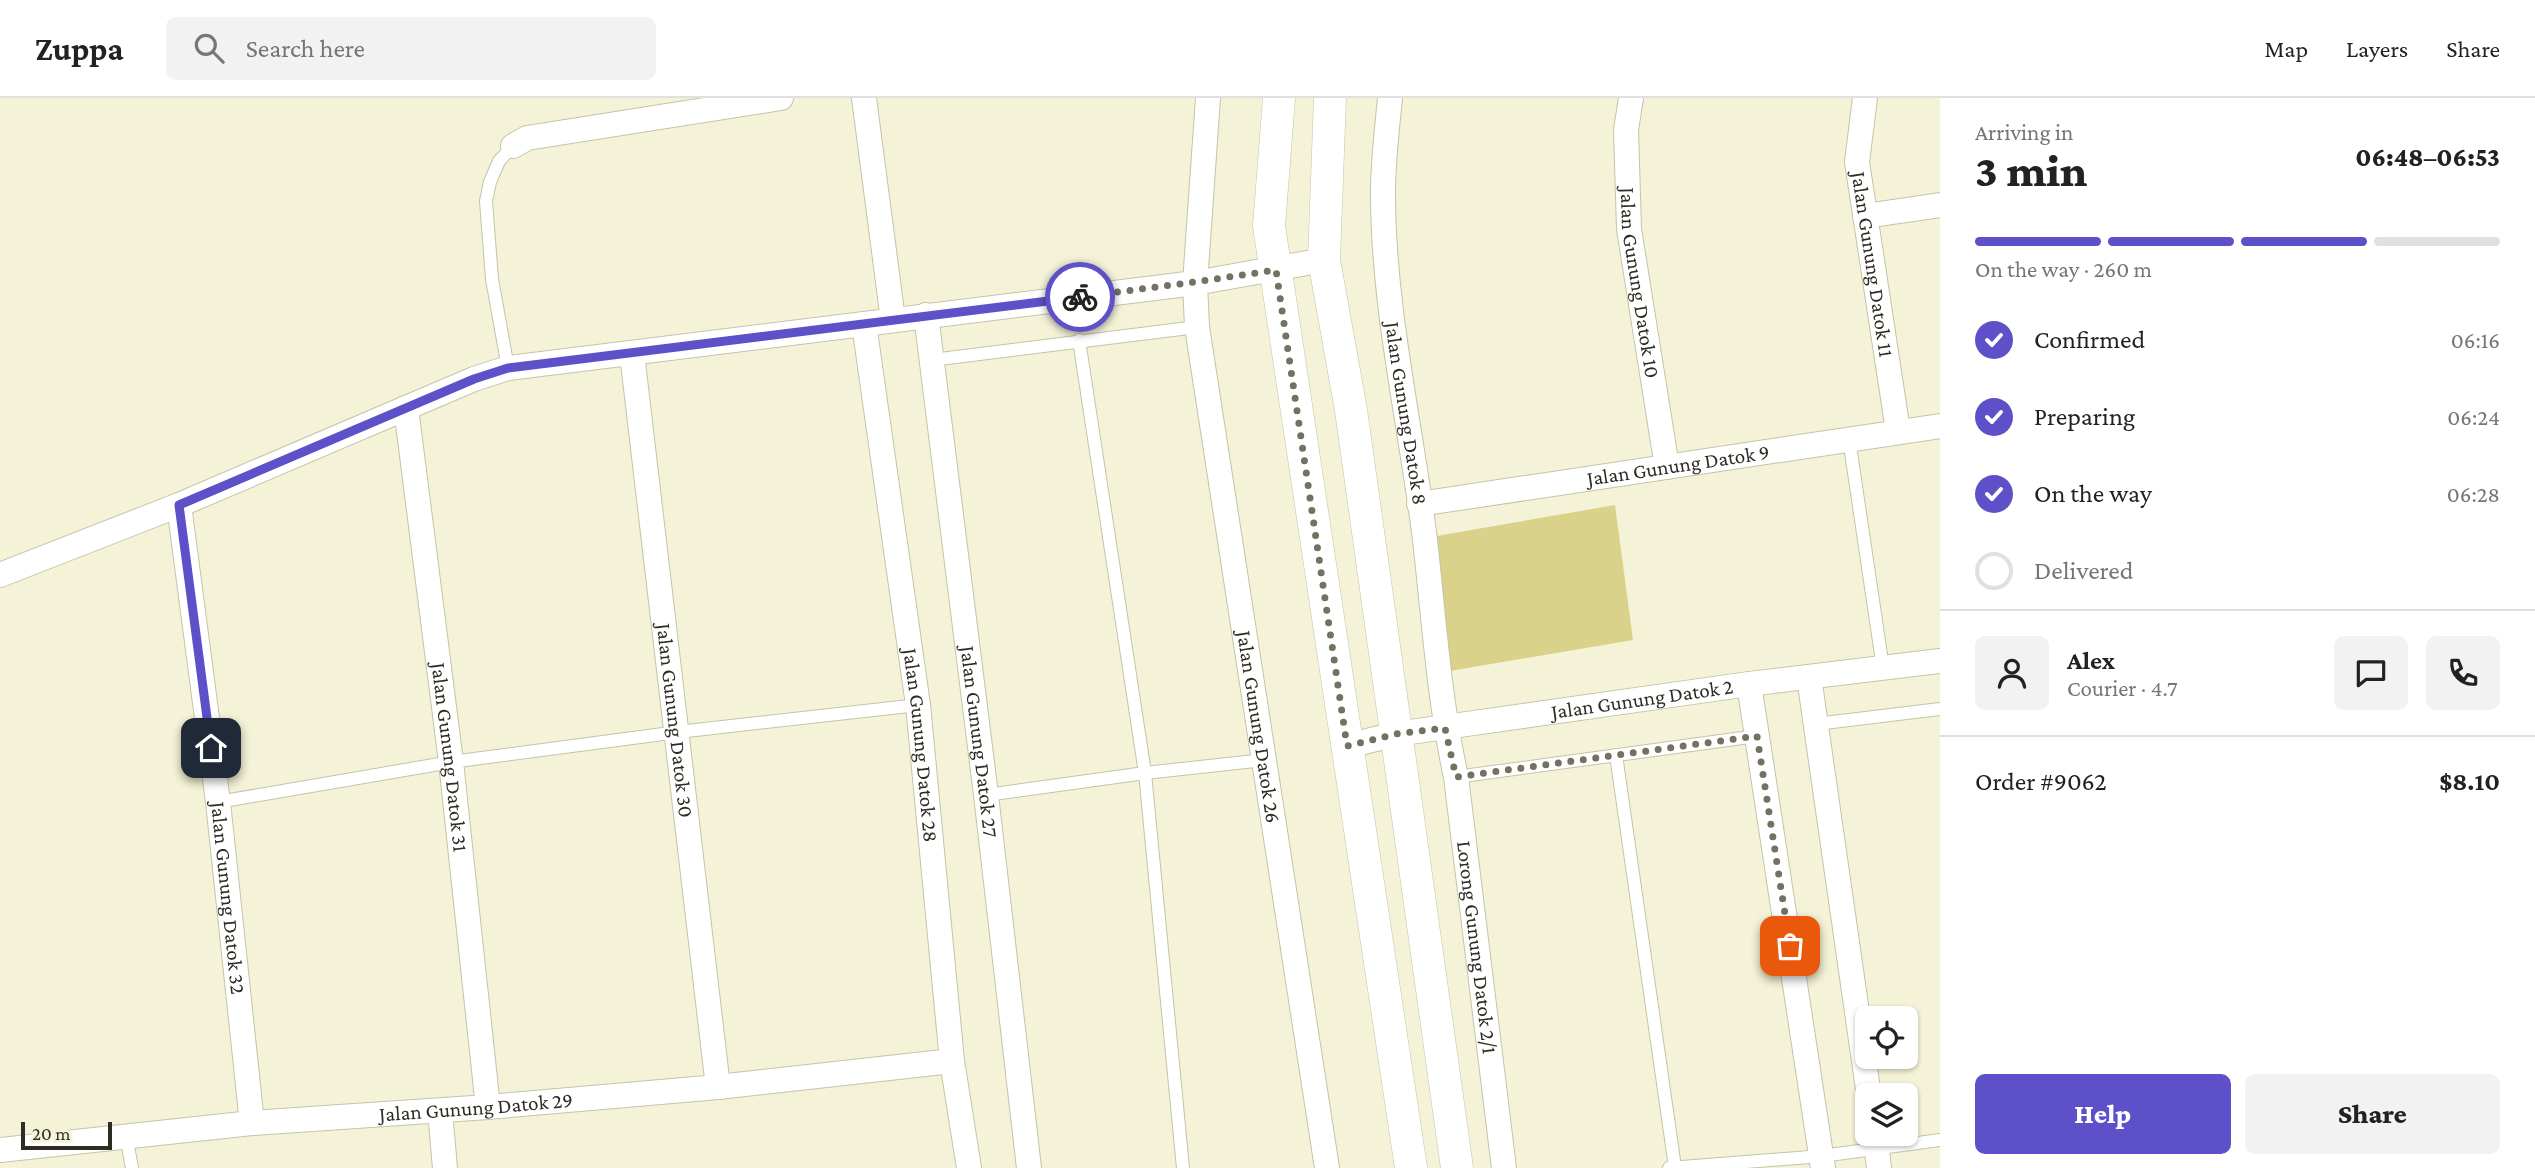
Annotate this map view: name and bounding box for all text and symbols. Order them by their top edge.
search box [166,17,656,80]
icon: search [190,29,228,67]
text: Zuppa [35,30,124,67]
text: Search here [246,34,365,63]
text: Map [2264,35,2308,62]
text: Layers [2346,35,2408,62]
text: Share [2446,35,2500,62]
text: Arriving in [1975,119,2073,145]
text: 06:48–06:53 [2355,143,2500,172]
text: 3 min [1975,145,2087,196]
street label: Jalan Gunung Datok 11 [1846,168,1899,359]
street label: Jalan Gunung Datok 10 [1616,185,1665,380]
text: On the way · 260 m [1975,256,2152,282]
courier [1045,262,1115,332]
icon: bike [1061,278,1099,316]
street label: Jalan Gunung Datok 8 [1380,318,1432,506]
icon: check [1975,321,2013,359]
text: Confirmed [2034,325,2145,354]
text: 06:16 [2451,327,2500,353]
icon: check [1975,398,2013,436]
text: Preparing [2034,402,2135,431]
text: 06:24 [2447,404,2500,430]
street label: Jalan Gunung Datok 9 [1583,440,1771,491]
icon: check [1975,475,2013,513]
text: On the way [2034,479,2152,508]
text: 06:28 [2447,481,2500,507]
text: Delivered [2034,556,2133,585]
street label: Jalan Gunung Datok 30 [651,620,698,819]
street label: Jalan Gunung Datok 26 [1232,627,1285,825]
button: person [1975,636,2049,710]
button: chat [2334,636,2408,710]
button: phone [2426,636,2500,710]
street label: Jalan Gunung Datok 27 [955,642,1003,839]
street label: Jalan Gunung Datok 28 [898,645,943,843]
text: Alex [2067,646,2115,675]
street label: Jalan Gunung Datok 31 [426,659,473,853]
street label: Jalan Gunung Datok 2 [1548,674,1735,724]
text: Courier · 4.7 [2067,675,2178,701]
pin [181,718,241,778]
icon: home [192,729,230,767]
text: Order #9062 [1975,767,2107,796]
text: $8.10 [2439,767,2500,796]
street label: Jalan Gunung Datok 32 [206,798,250,995]
street label: Lorong Gunung Datok 2/1 [1452,840,1502,1055]
pin [1760,916,1820,976]
icon: bag [1771,927,1809,965]
map controls [1855,1006,1918,1146]
button: locate [1855,1006,1918,1069]
button: Help [1975,1074,2231,1154]
button: Share [2245,1074,2500,1154]
button: layers [1855,1083,1918,1146]
street label: Jalan Gunung Datok 29 [376,1088,574,1126]
scale bar [21,1119,112,1151]
text: 20 m [32,1123,71,1144]

